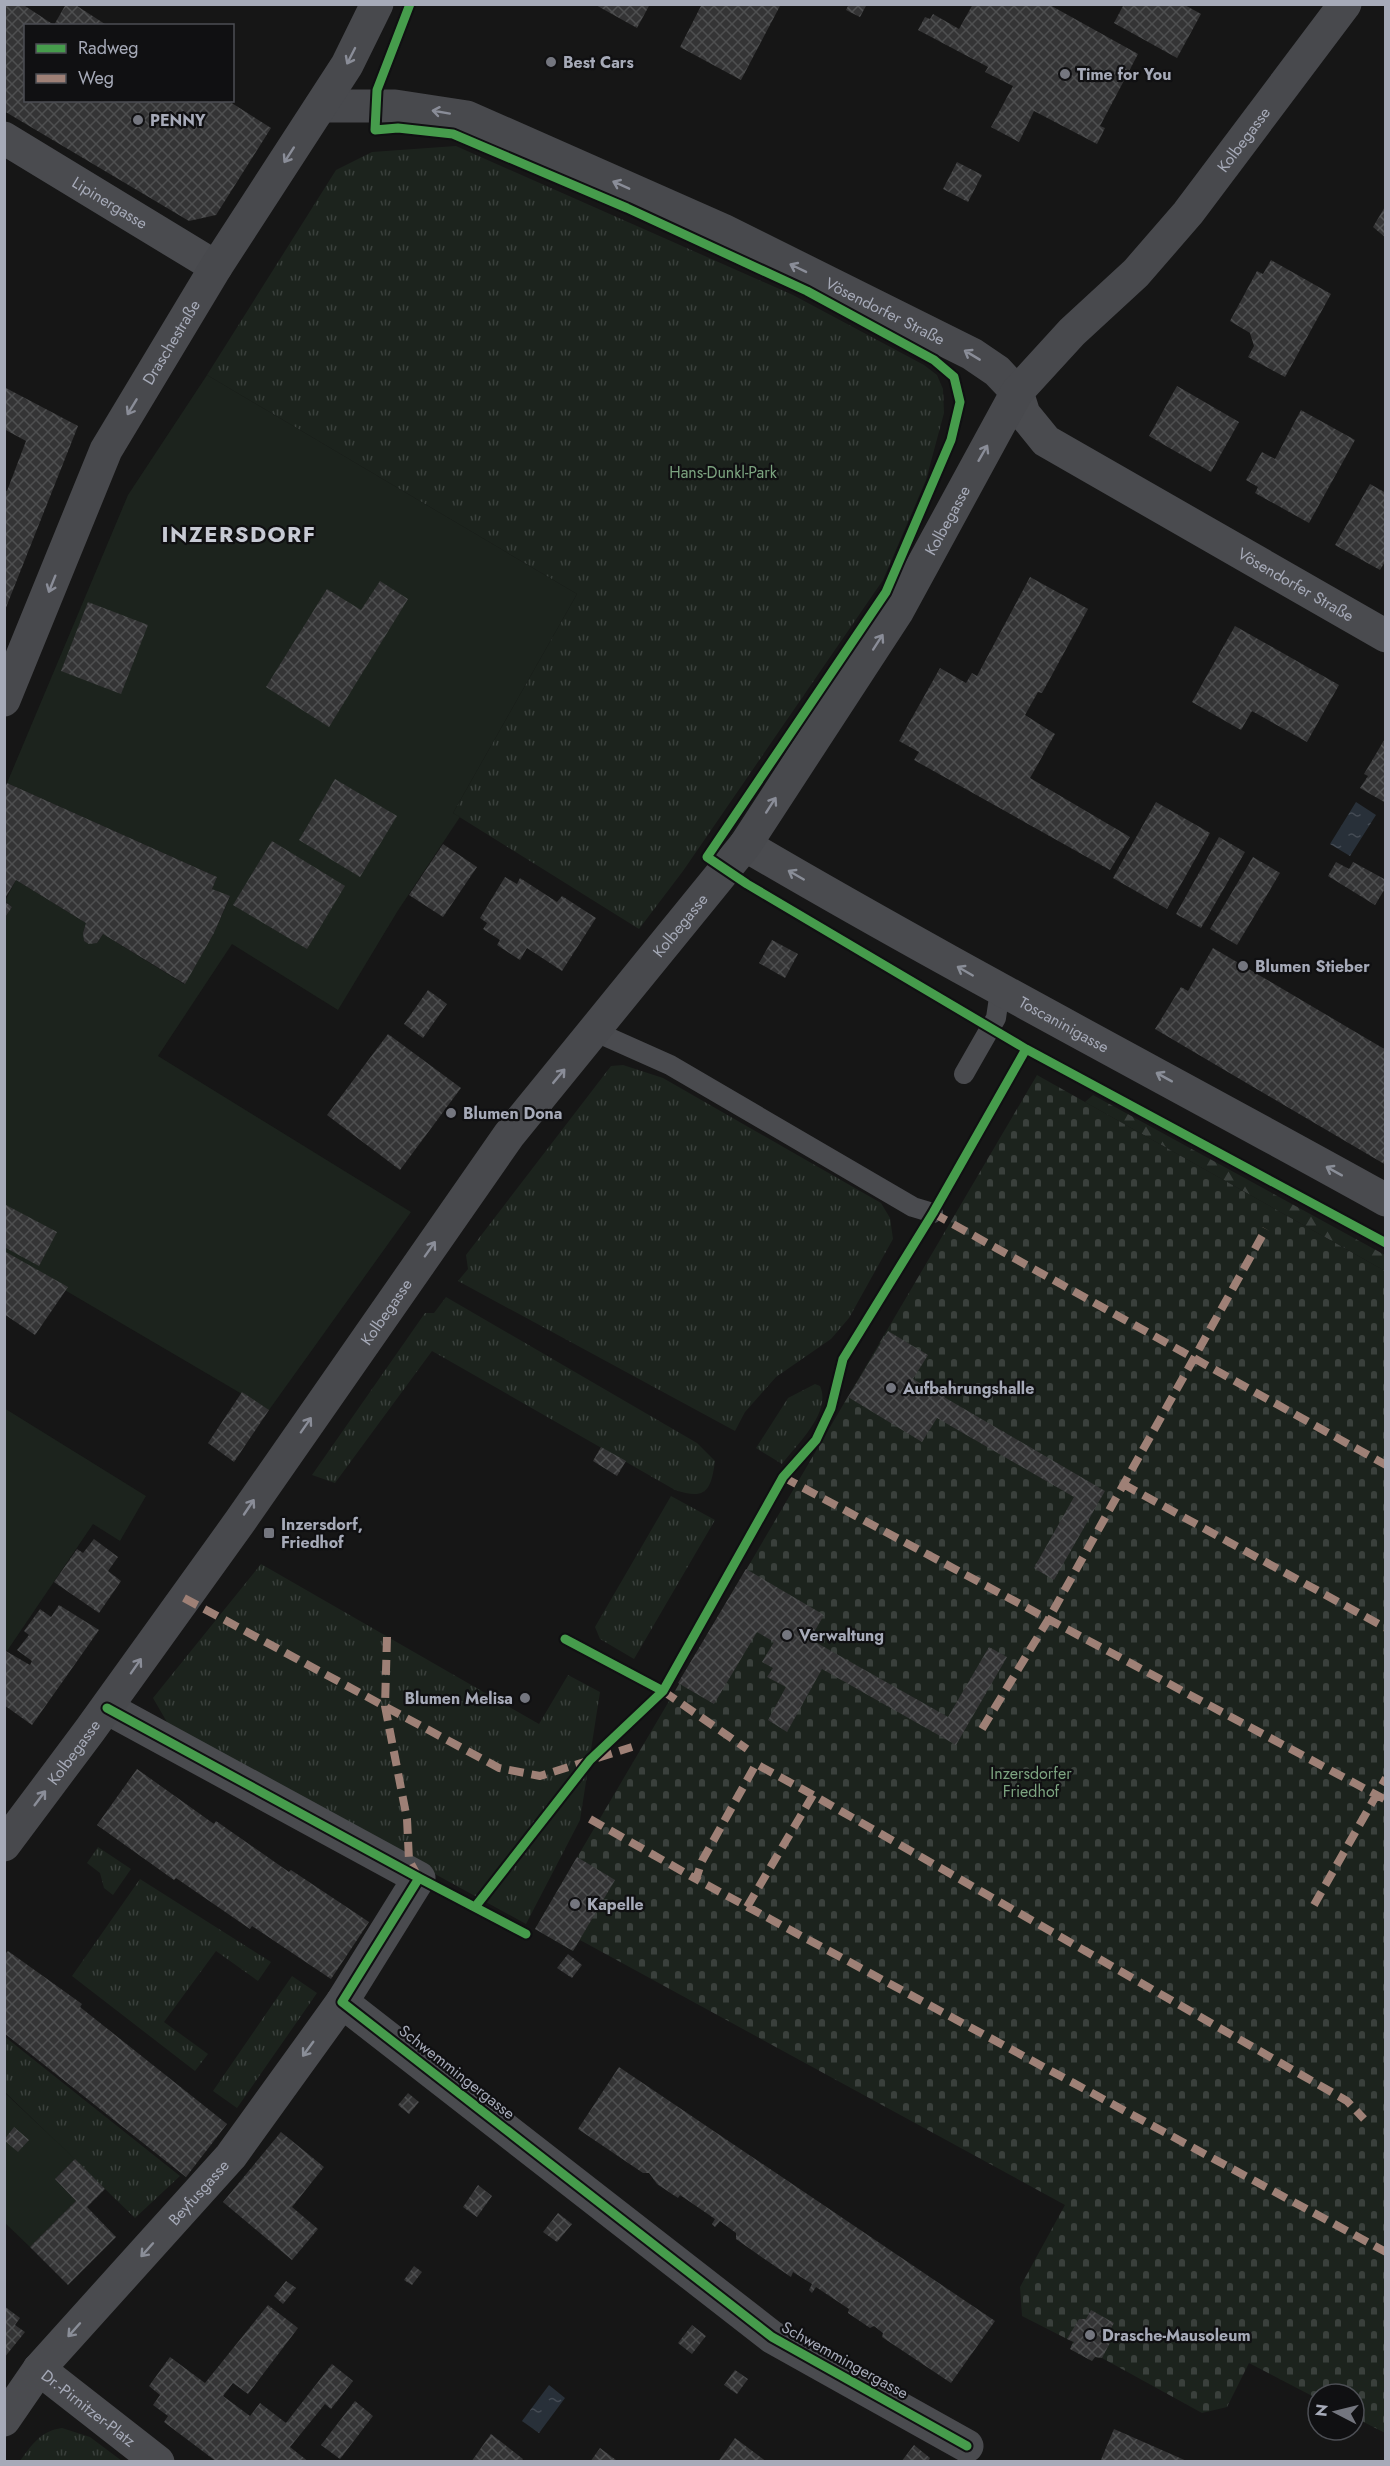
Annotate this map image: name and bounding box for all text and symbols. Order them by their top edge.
legend [24,24,234,102]
text: Radweg [78,35,139,61]
one-way arrow [345,47,356,65]
place label: Best Cars [563,51,634,74]
marker: Best Cars [544,55,558,69]
place label: Time for You [1077,63,1171,86]
text: Weg [78,65,114,91]
marker: Time for You [1058,67,1072,81]
street label: Kolbegasse [1211,102,1275,177]
one-way arrow [432,106,452,117]
place label: PENNY [150,109,206,132]
marker: PENNY [131,113,145,127]
one-way arrow [283,146,295,163]
street label: Lipinergasse [68,171,152,234]
one-way arrow [613,179,631,191]
one-way arrow [790,261,808,273]
street label: Vösendorfer Straße [822,271,949,350]
street label: Draschestraße [136,295,205,389]
one-way arrow [964,349,981,361]
one-way arrow [126,398,138,415]
one-way arrow [977,445,989,462]
park label: Hans-Dunkl-Park [669,461,778,484]
street label: Kolbegasse [919,481,975,559]
district label: INZERSDORF [162,518,317,550]
street label: Vösendorfer Straße [1233,542,1358,627]
one-way arrow [46,574,57,593]
one-way arrow [872,634,884,651]
one-way arrow [765,797,777,814]
one-way arrow [788,868,805,880]
street label: Kolbegasse [647,888,713,962]
place label: Blumen Stieber [1255,955,1370,978]
marker: Blumen Stieber [1236,959,1250,973]
one-way arrow [957,965,975,976]
street label: Toscaninigasse [1015,990,1113,1058]
one-way arrow [552,1069,566,1084]
one-way arrow [1156,1071,1173,1083]
place label: Blumen Dona [463,1102,562,1125]
marker: Blumen Dona [444,1106,458,1120]
one-way arrow [1326,1165,1343,1177]
one-way arrow [424,1241,436,1257]
street label: Kolbegasse [355,1274,417,1350]
place label: Aufbahrungshalle [902,1377,1034,1400]
marker: Aufbahrungshalle [884,1381,898,1395]
one-way arrow [300,1418,312,1434]
one-way arrow [243,1498,256,1515]
place label: Inzersdorf, Friedhof [281,1513,363,1554]
marker: Inzersdorf, Friedhof [262,1526,276,1540]
place label: Verwaltung [798,1624,884,1647]
marker: Verwaltung [780,1628,794,1642]
one-way arrow [130,1658,142,1674]
place label: Blumen Melisa [404,1687,513,1710]
marker: Blumen Melisa [518,1691,532,1705]
street label: Kolbegasse [41,1715,106,1790]
park label: Inzersdorfer Friedhof [990,1762,1072,1803]
one-way arrow [33,1790,46,1806]
place label: Kapelle [587,1893,644,1916]
marker: Kapelle [568,1897,582,1911]
street label: Schwemmingergasse [394,2019,520,2125]
one-way arrow [302,2041,314,2057]
street label: Beyfusgasse [163,2154,234,2230]
one-way arrow [140,2242,154,2257]
street label: Schwemmingergasse [777,2316,913,2404]
one-way arrow [67,2322,81,2337]
place label: Drasche-Mausoleum [1102,2324,1251,2347]
marker: Drasche-Mausoleum [1083,2328,1097,2342]
street label: Dr.-Pirnitzer-Platz [37,2364,141,2452]
north arrow [1306,2382,1366,2442]
text: N [1309,2403,1334,2418]

